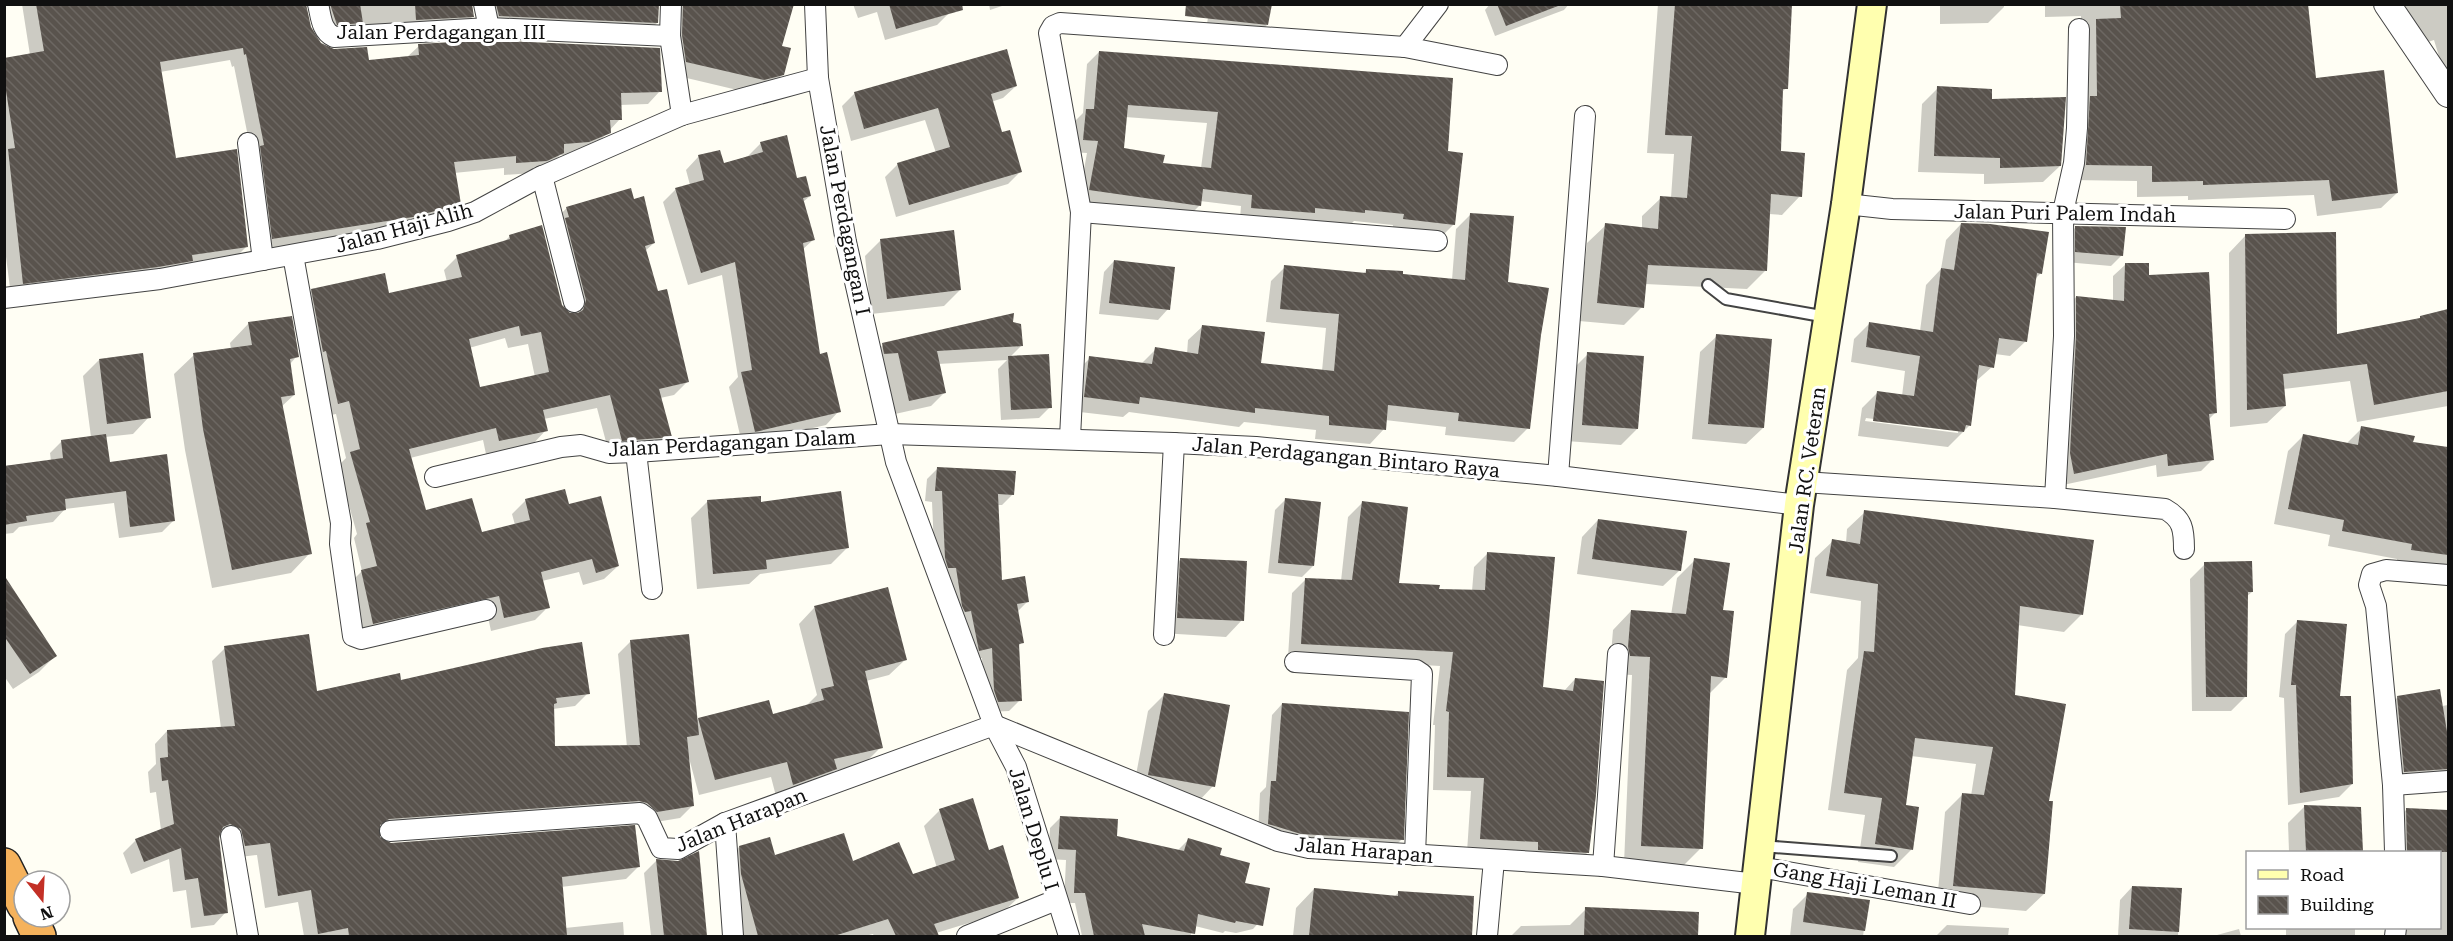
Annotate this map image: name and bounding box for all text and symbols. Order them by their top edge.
street label: Jalan Perdagangan III [337,20,545,44]
street label: Jalan Perdagangan I [815,123,875,317]
street label: Jalan Haji Alih [333,198,475,258]
street label: Jalan Puri Palem Indah [1954,199,2177,227]
street label: Jalan RC. Veteran [1783,385,1831,555]
street label: Jalan Perdagangan Dalam [608,425,856,461]
street label: Jalan Perdagangan Bintaro Raya [1191,432,1501,482]
street label: Jalan Deplu I [1004,765,1064,893]
street label: Jalan Harapan [672,783,810,857]
street label: Jalan Harapan [1294,832,1435,868]
legend [2246,851,2441,929]
street label: Gang Haji Leman II [1771,857,1959,913]
text: Road [2300,864,2345,885]
north arrow [12,869,72,929]
text: Building [2300,894,2374,915]
text: N [38,902,55,924]

